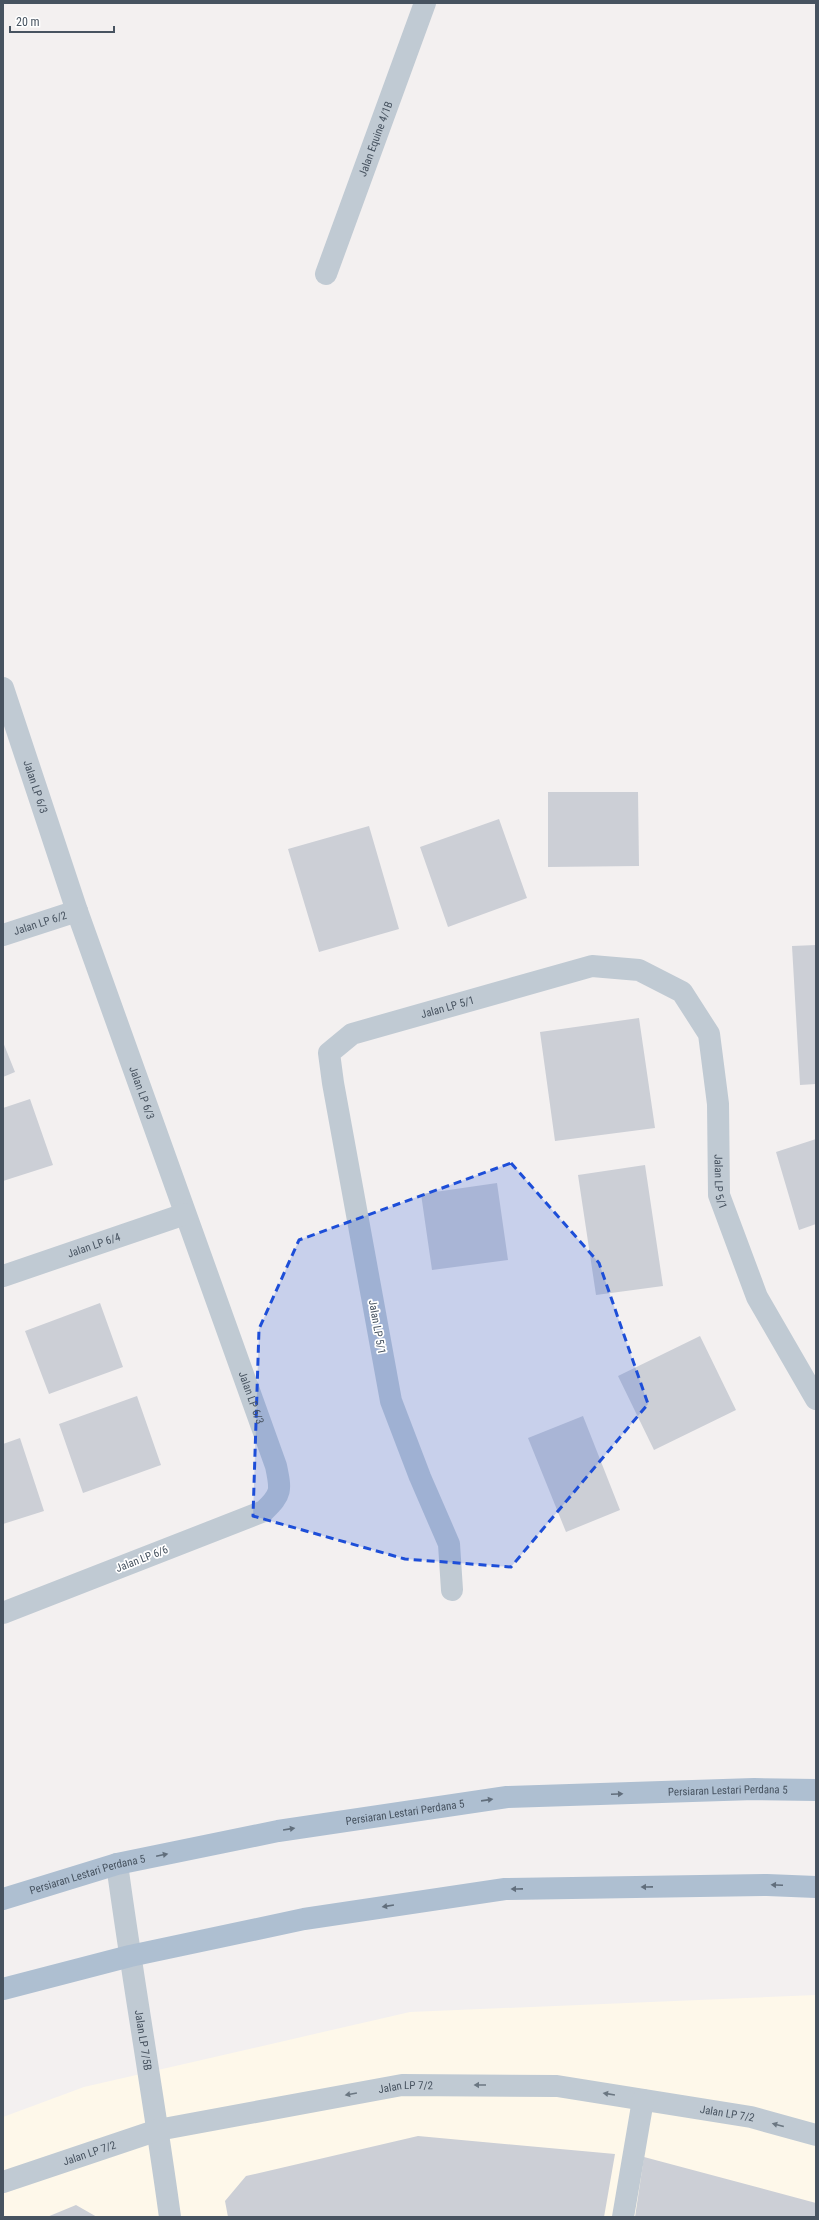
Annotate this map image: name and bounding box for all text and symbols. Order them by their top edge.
scale bar [10,8,114,34]
text: 20 m [16,15,40,29]
street label: Jalan Equine 4/1B [356,99,395,178]
street label: Jalan LP 6/3 [21,759,51,815]
street label: Jalan LP 6/2 [12,908,68,938]
street label: Jalan LP 5/1 [419,993,476,1021]
street label: Jalan LP 6/3 [127,1065,158,1121]
street label: Jalan LP 5/1 [712,1154,730,1211]
street label: Jalan LP 6/4 [66,1230,123,1260]
street label: Jalan LP 5/1 [366,1299,388,1355]
street label: Jalan LP 6/3 [236,1370,267,1426]
street label: Jalan LP 6/6 [114,1543,170,1575]
street label: Persiaran Lestari Perdana 5 [668,1782,788,1798]
one-way arrow [611,1790,623,1797]
street label: Persiaran Lestari Perdana 5 [345,1797,465,1827]
one-way arrow [481,1797,493,1803]
one-way arrow [283,1826,295,1832]
one-way arrow [156,1851,168,1857]
street label: Persiaran Lestari Perdana 5 [28,1852,146,1897]
one-way arrow [770,1882,783,1888]
one-way arrow [640,1884,653,1890]
one-way arrow [510,1886,523,1892]
one-way arrow [382,1904,394,1910]
street label: Jalan LP 7/5B [132,2009,155,2071]
street label: Jalan LP 7/2 [377,2078,433,2096]
one-way arrow [473,2082,486,2088]
one-way arrow [603,2091,615,2097]
one-way arrow [345,2092,357,2098]
street label: Jalan LP 7/2 [699,2102,756,2124]
one-way arrow [772,2121,785,2127]
street label: Jalan LP 7/2 [61,2138,117,2168]

